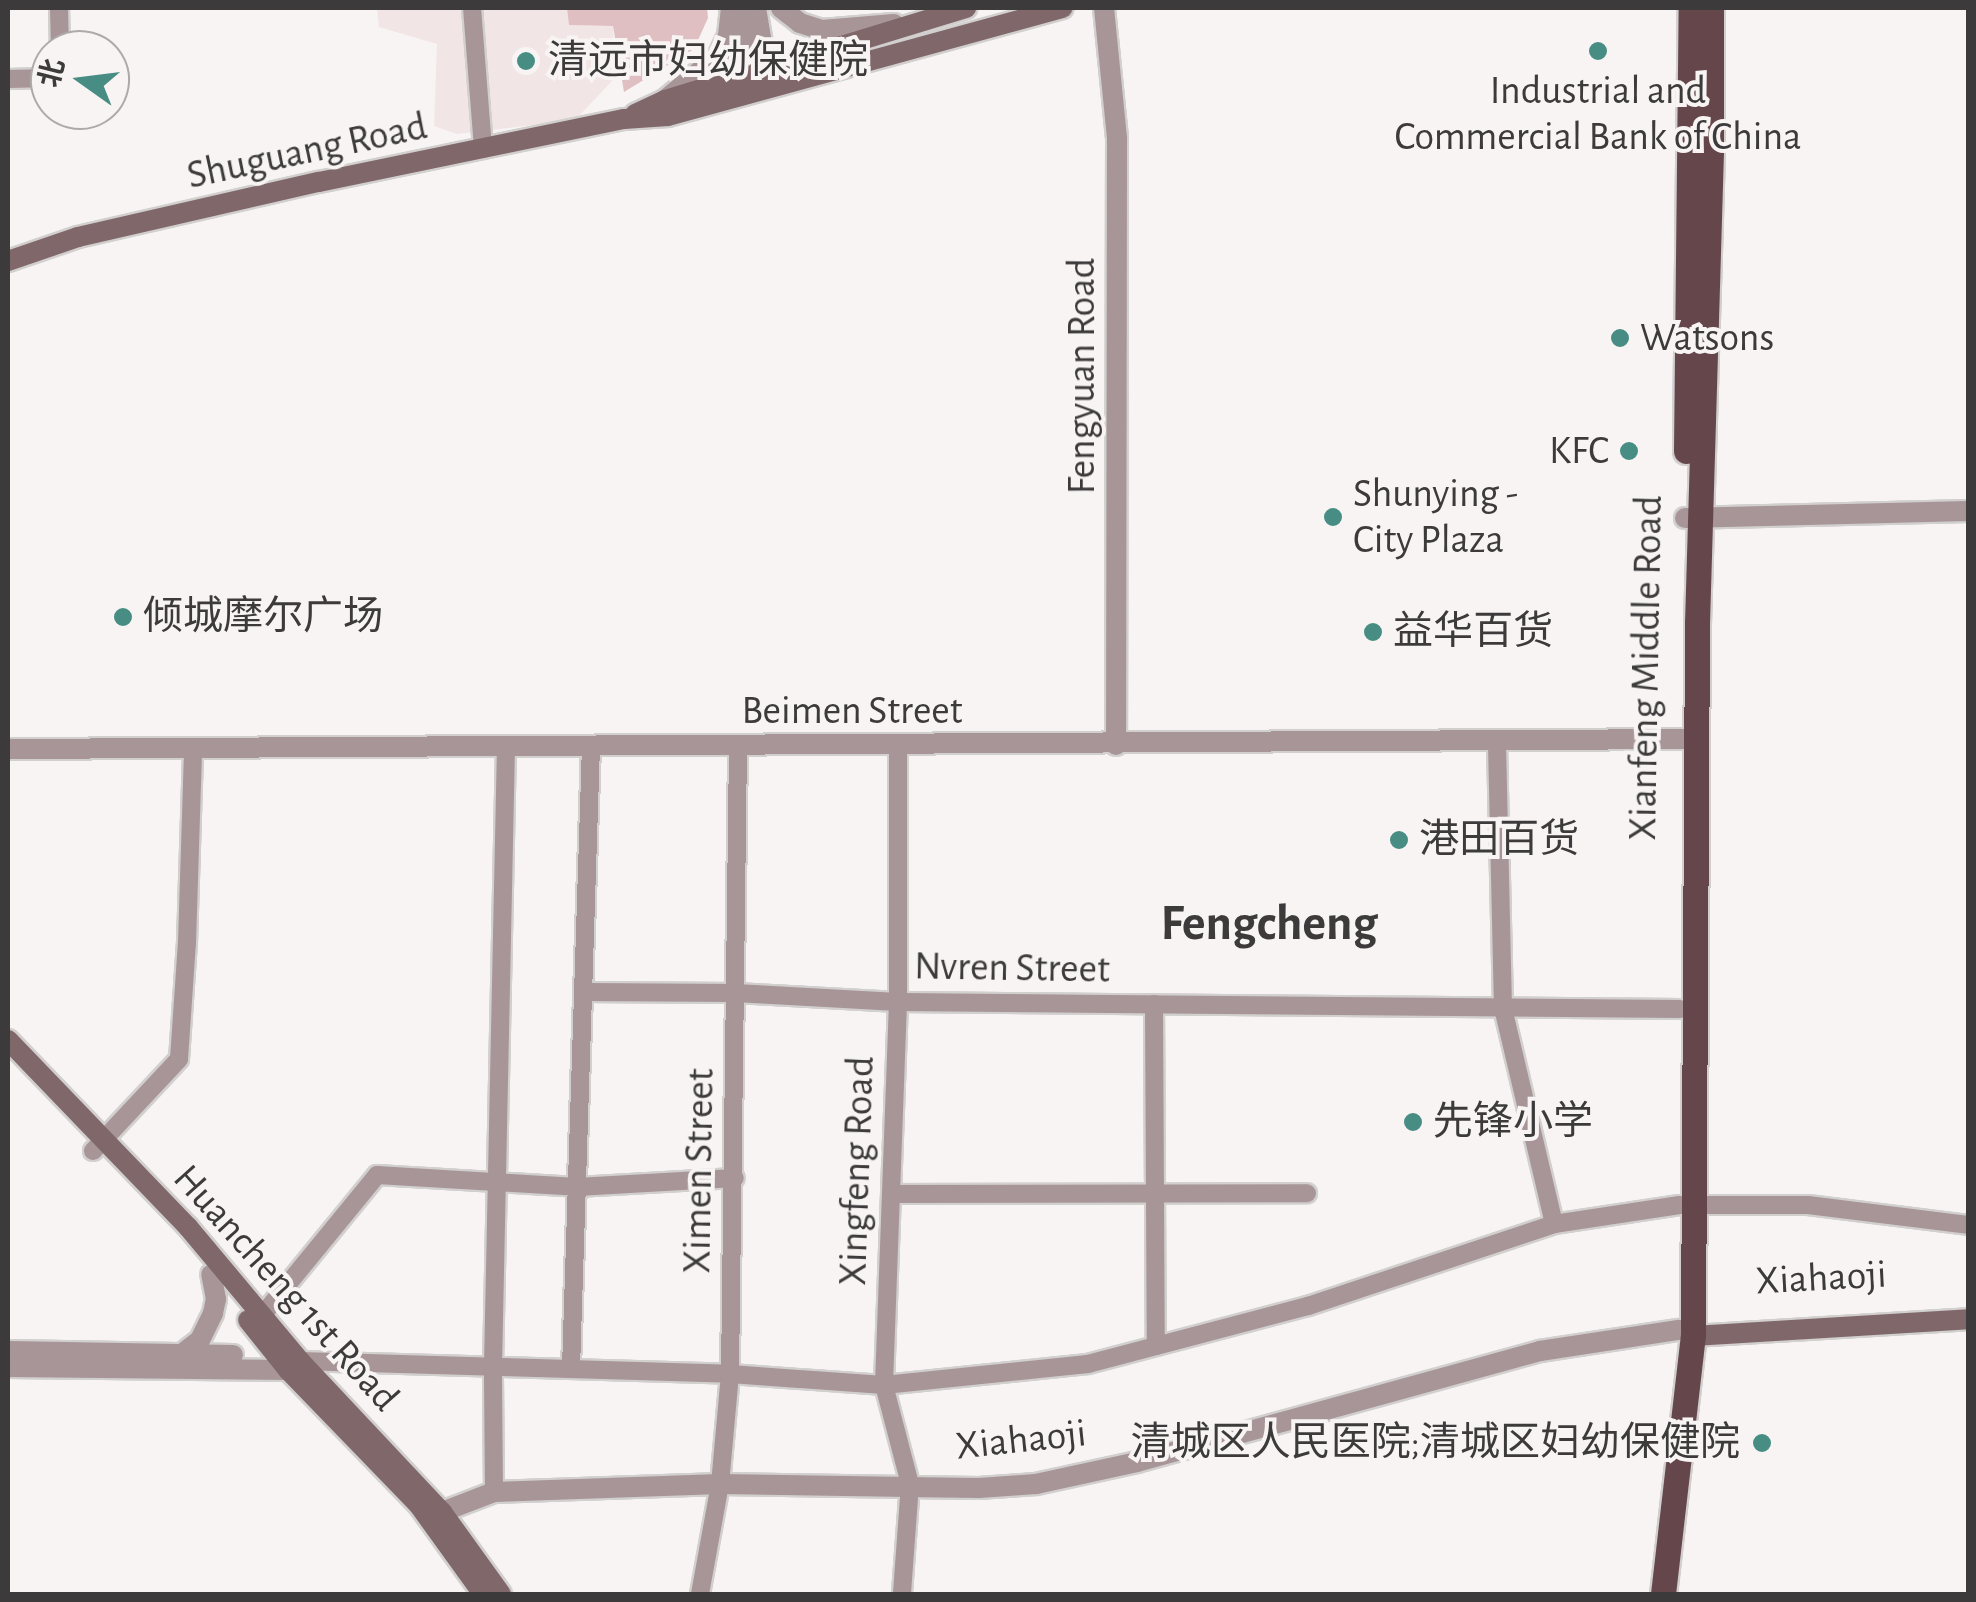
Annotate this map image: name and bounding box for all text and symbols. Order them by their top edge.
north arrow [30,30,130,130]
place label: 清远市妇幼保健院 [548,37,868,85]
marker: Industrial and Commercial Bank of China [1587,40,1609,62]
marker: 清远市妇幼保健院 [513,48,539,74]
text: 北 [36,56,70,90]
place label: Industrial and Commercial Bank of China [1394,67,1802,161]
street label: Shuguang Road [183,102,431,200]
street label: Fengyuan Road [1058,258,1106,494]
place label: Watsons [1640,314,1774,362]
marker: Watsons [1609,327,1631,349]
place label: KFC [1549,427,1609,475]
marker: KFC [1618,440,1640,462]
place label: Shunying - City Plaza [1353,470,1518,564]
street label: Xianfeng Middle Road [1619,495,1673,841]
marker: Shunying - City Plaza [1322,506,1344,528]
place label: 倾城摩尔广场 [143,593,383,641]
marker: 倾城摩尔广场 [112,606,134,628]
place label: 益华百货 [1393,608,1553,656]
marker: 益华百货 [1362,621,1384,643]
street label: Beimen Street [741,687,963,735]
place label: 港田百货 [1419,816,1579,864]
marker: 港田百货 [1388,829,1410,851]
district label: Fengcheng [1160,895,1378,955]
street label: Nvren Street [914,942,1110,994]
street label: Xingfeng Road [829,1055,885,1287]
street label: Ximen Street [673,1068,725,1274]
place label: 先锋小学 [1433,1098,1593,1146]
marker: 先锋小学 [1402,1111,1424,1133]
street label: Huancheng 1st Road [163,1155,409,1421]
street label: Xiahaoji [1754,1251,1888,1305]
street label: Xiahaoji [953,1409,1089,1471]
place label: 清城区人民医院;清城区妇幼保健院 [1131,1419,1740,1467]
marker: 清城区人民医院;清城区妇幼保健院 [1749,1430,1775,1456]

